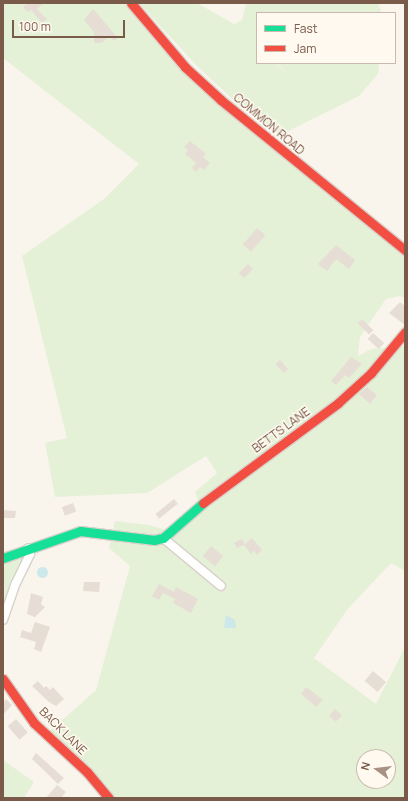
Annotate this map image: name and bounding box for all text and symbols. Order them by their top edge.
scale bar [14,12,127,38]
legend [256,12,396,64]
text: 100 m [19,18,51,35]
text: Fast [294,20,318,37]
text: Jam [294,40,316,57]
street label: COMMON ROAD [231,90,307,158]
street label: BETTS LANE [249,404,313,456]
street label: BACK LANE [36,704,90,758]
north arrow [356,749,396,789]
text: N [357,760,373,772]

